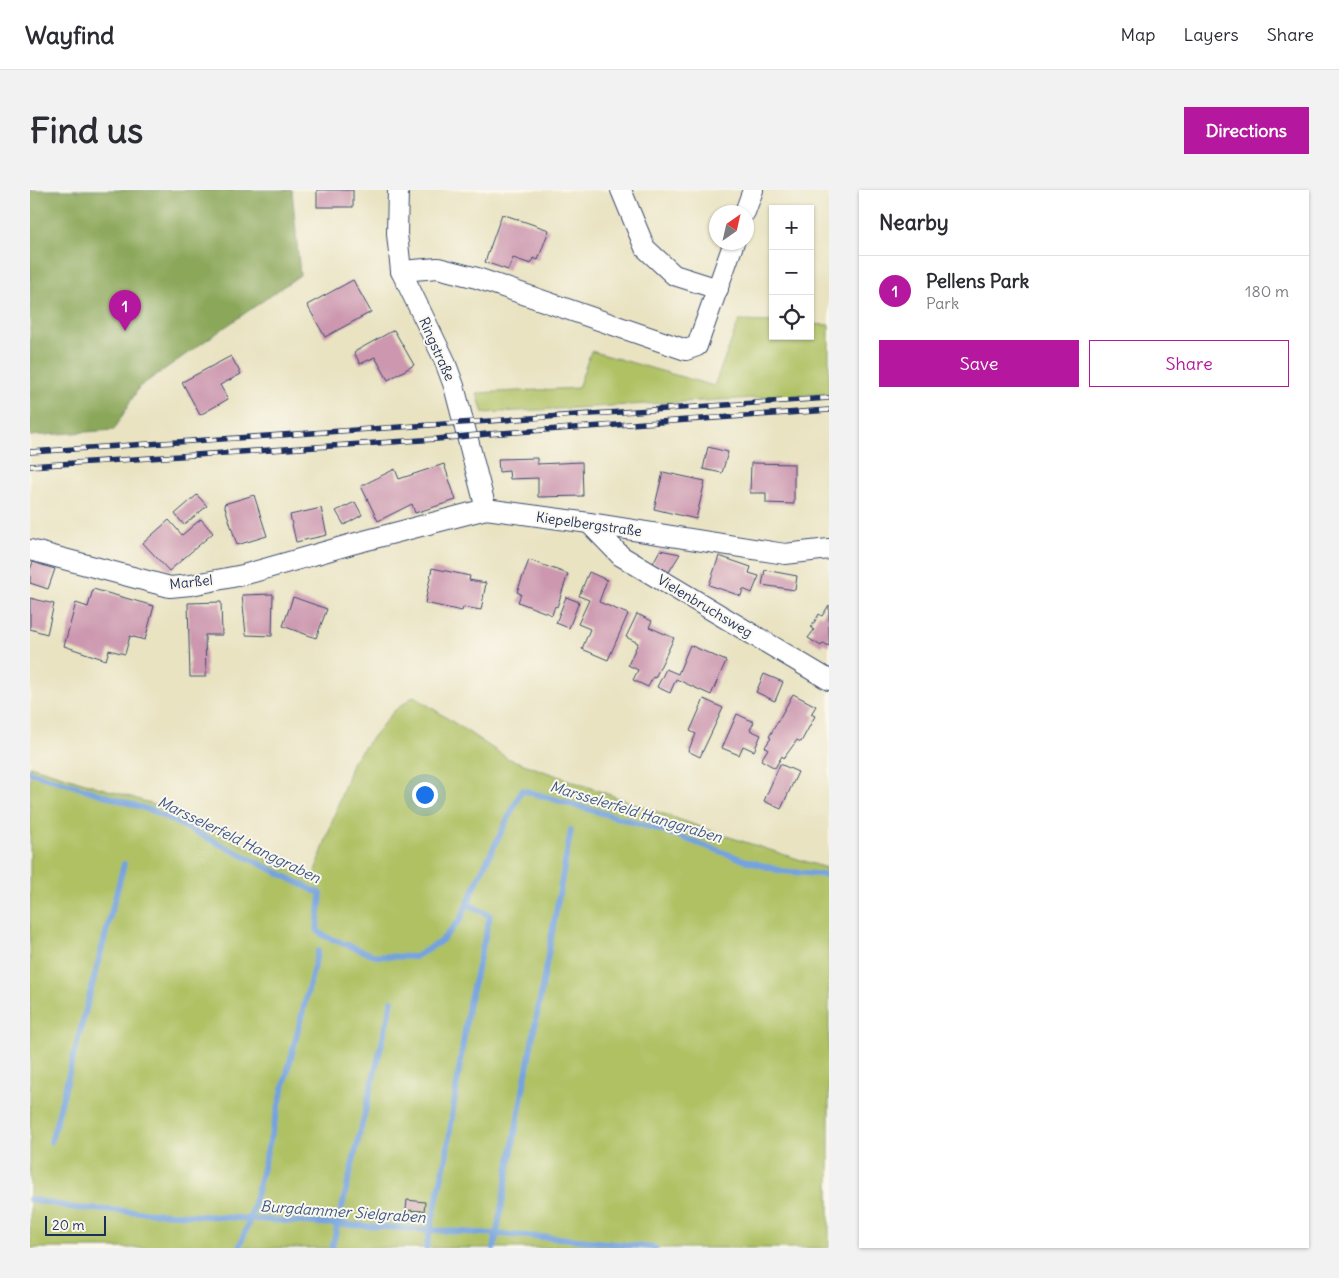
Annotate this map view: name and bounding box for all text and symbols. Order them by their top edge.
text: Wayfind [25,20,114,50]
text: Map [1120,23,1155,46]
text: Layers [1183,23,1239,46]
text: Share [1267,23,1314,46]
button: Directions [1184,107,1309,154]
text: Find us [30,108,143,152]
north arrow [709,205,754,250]
map controls [769,205,814,340]
button: + [769,205,814,250]
text: Nearby [879,209,949,236]
button: − [769,250,814,295]
text: Pellens Park [926,269,1029,293]
text: 1 [892,281,898,301]
text: 180 m [1245,281,1289,301]
pin: 1 [109,290,141,331]
text: Park [926,293,959,313]
button: locate [769,295,814,340]
street label: Ringstraße [415,314,459,384]
button: Save [879,340,1079,387]
button: Share [1089,340,1289,387]
street label: Kiepelbergstraße [535,508,643,540]
street label: Marßel [169,571,213,593]
street label: Vielenbruchsweg [654,571,756,641]
water label: Marsselerfeld Hanggraben [548,776,725,847]
your location [412,782,438,808]
water label: Marsselerfeld Hanggraben [155,792,324,887]
water label: Burgdammer Sielgraben [260,1196,427,1227]
scale bar [45,1213,106,1236]
text: 20 m [52,1216,85,1234]

